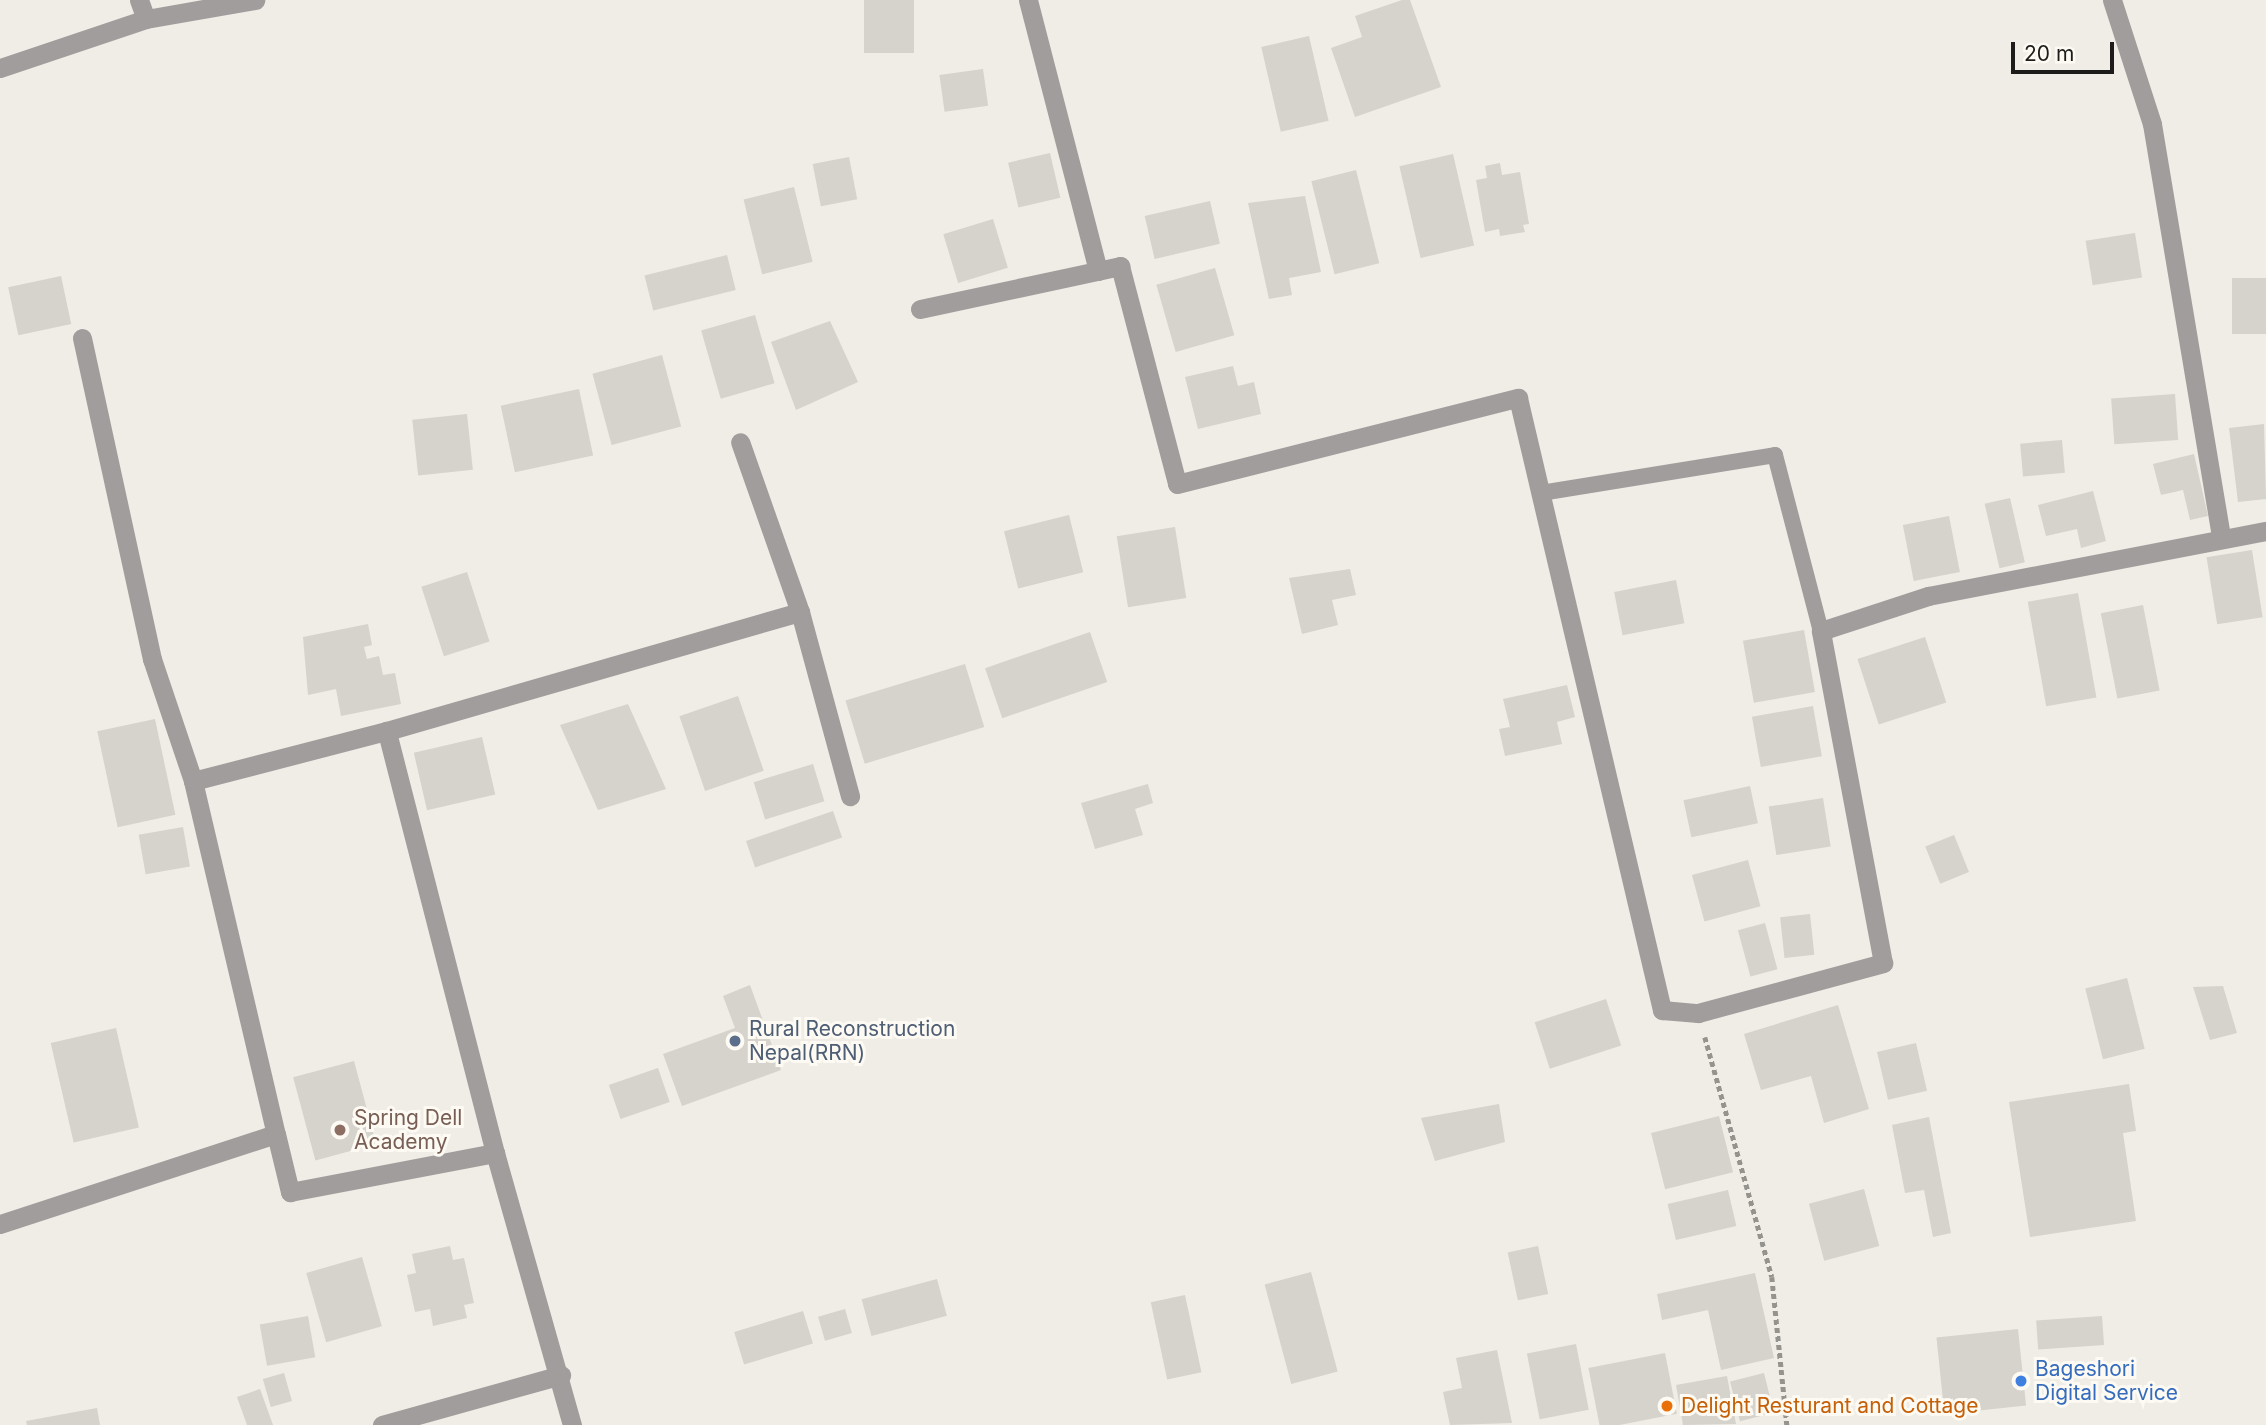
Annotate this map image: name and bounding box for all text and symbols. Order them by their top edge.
scale bar [2014,28,2117,72]
text: 20 m [2024,41,2074,66]
place label: Rural Reconstruction Nepal(RRN) [749,1016,955,1066]
marker: Rural Reconstruction Nepal(RRN) [727,1033,743,1049]
place label: Spring Dell Academy [354,1105,462,1155]
marker: Spring Dell Academy [332,1122,348,1138]
place label: Bageshori Digital Service [2035,1356,2178,1406]
marker: Bageshori Digital Service [2013,1373,2029,1389]
place label: Delight Resturant and Cottage [1681,1393,1978,1419]
marker: Delight Resturant and Cottage [1659,1398,1675,1414]

